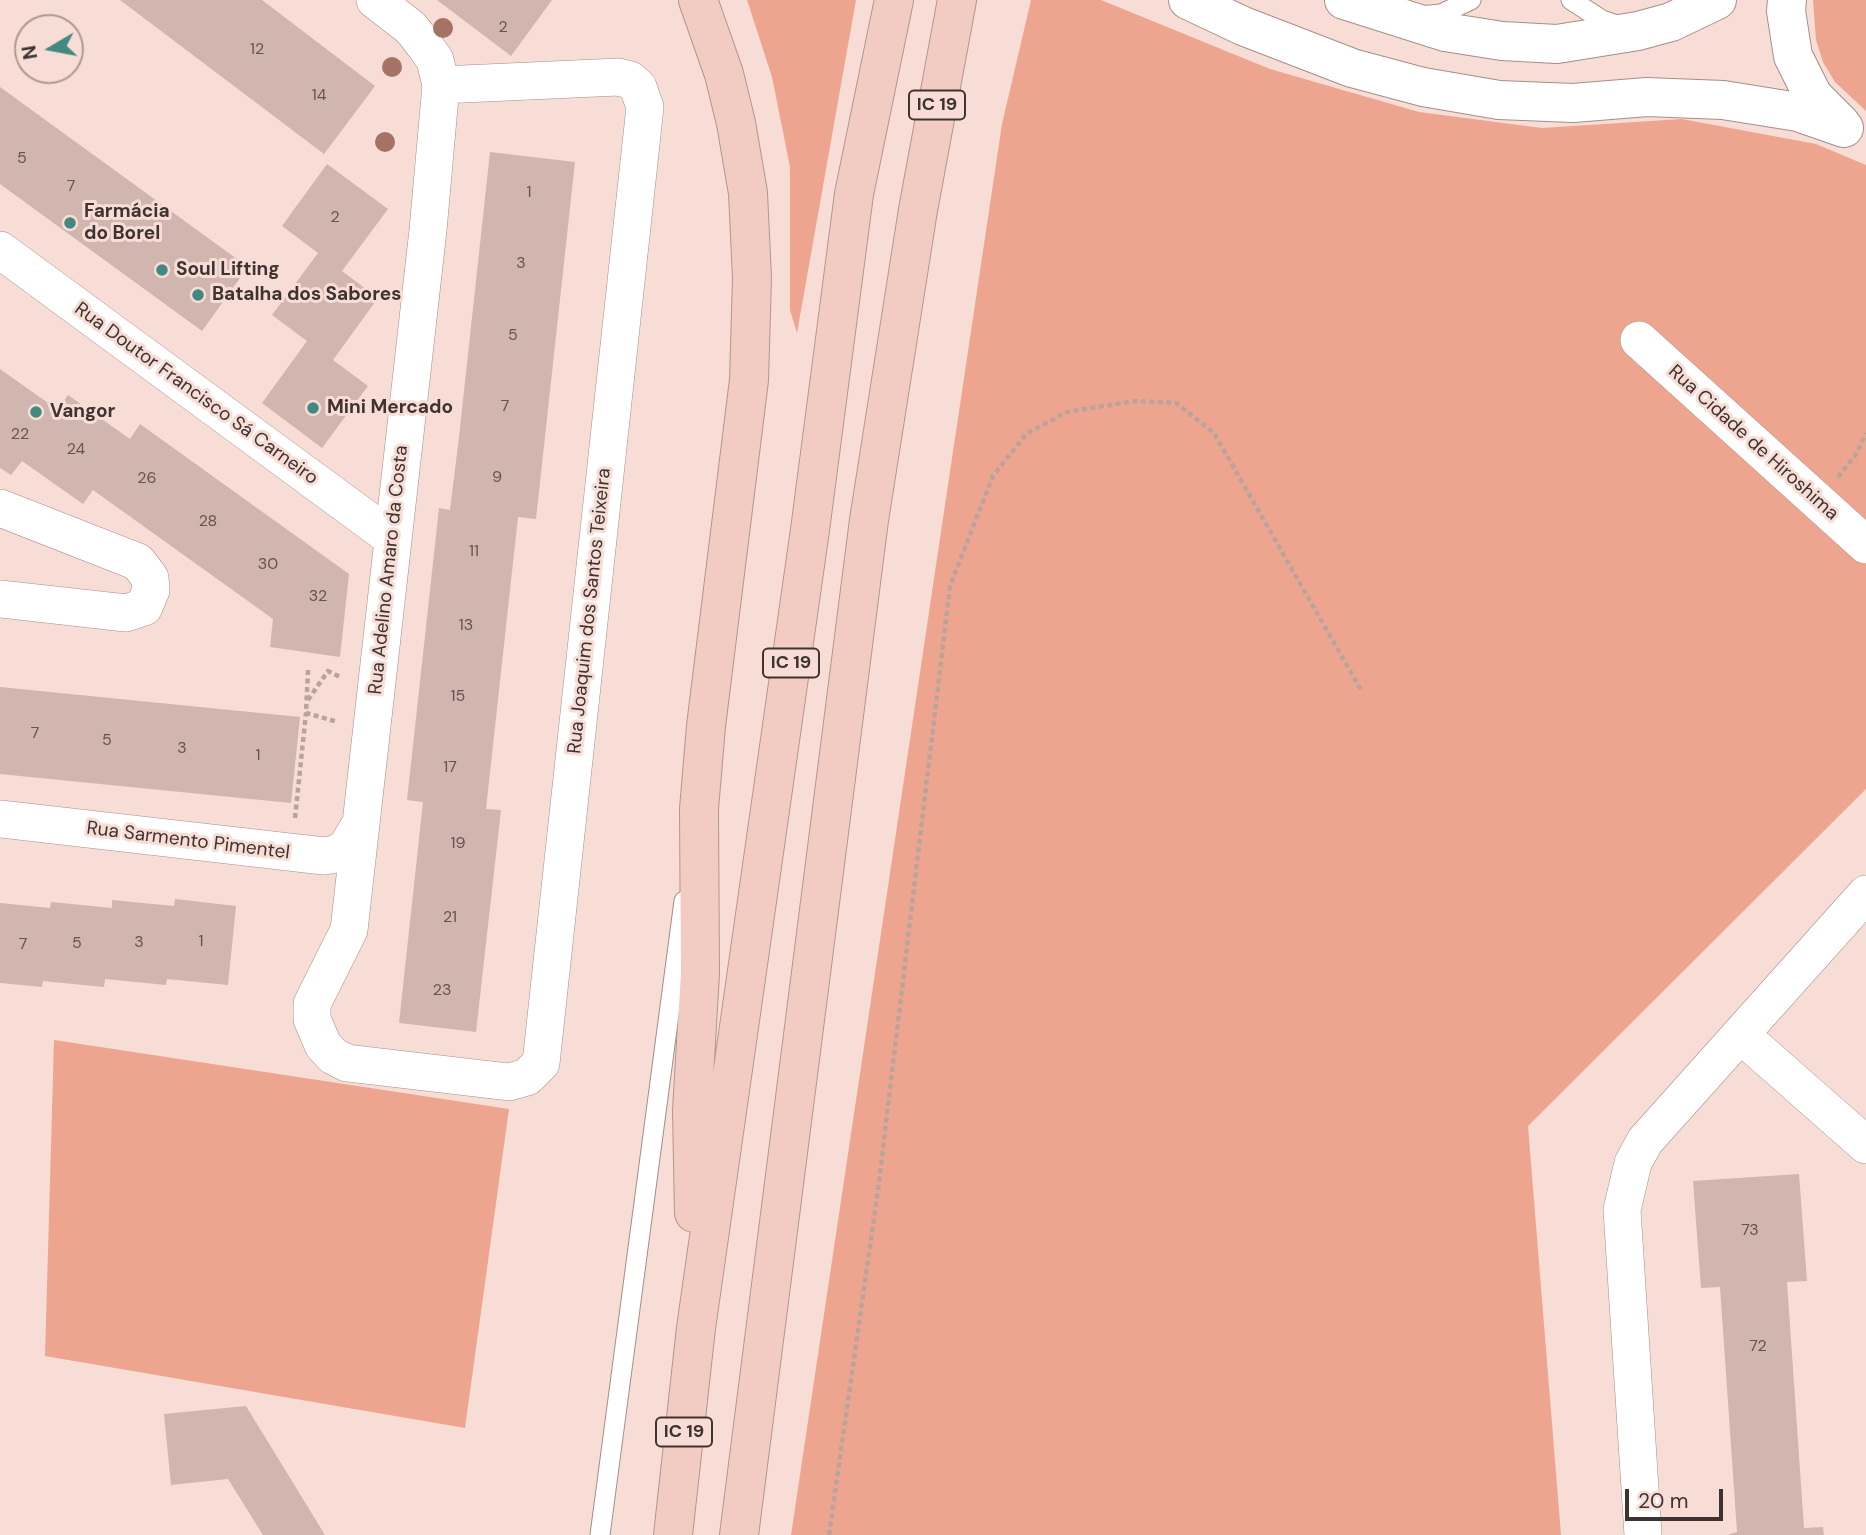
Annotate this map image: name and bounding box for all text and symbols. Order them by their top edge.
north arrow [14,14,84,84]
house number: 2 [498,18,508,38]
house number: 12 [250,40,264,60]
text: N [16,43,43,61]
house number: 14 [312,86,326,106]
road number: IC 19 [909,90,965,120]
house number: 5 [17,149,27,169]
house number: 7 [67,177,75,197]
house number: 1 [527,183,531,203]
place label: Farmácia do Borel [84,201,170,245]
house number: 2 [330,208,340,228]
marker: Farmácia do Borel [62,215,78,231]
house number: 3 [516,254,526,274]
place label: Soul Lifting [176,259,280,281]
marker: Soul Lifting [154,262,170,278]
place label: Batalha dos Sabores [212,284,401,306]
marker: Batalha dos Sabores [190,287,206,303]
street label: Rua Doutor Francisco Sá Carneiro [70,298,322,490]
house number: 5 [508,326,518,346]
street label: Rua Cidade de Hiroshima [1663,361,1843,525]
place label: Mini Mercado [327,397,453,419]
house number: 7 [501,397,509,417]
marker: Mini Mercado [305,400,321,416]
place label: Vangor [50,401,115,423]
marker: Vangor [28,404,44,420]
house number: 22 [11,425,29,445]
house number: 24 [67,440,85,460]
street label: Rua Adelino Amaro da Costa [365,444,413,696]
street label: Rua Joaquim dos Santos Teixeira [564,467,616,755]
house number: 9 [492,468,502,488]
house number: 26 [137,469,157,489]
house number: 28 [199,512,217,532]
house number: 11 [469,542,479,562]
house number: 30 [258,555,278,575]
house number: 32 [309,587,327,607]
house number: 13 [459,616,473,636]
road number: IC 19 [763,648,819,678]
house number: 15 [451,687,465,707]
house number: 7 [31,724,39,744]
house number: 5 [102,731,112,751]
house number: 3 [177,739,187,759]
house number: 1 [256,746,260,766]
house number: 17 [443,758,457,778]
street label: Rua Sarmento Pimentel [85,817,291,865]
house number: 19 [450,834,466,854]
house number: 21 [443,908,457,928]
house number: 1 [199,932,203,952]
house number: 3 [134,933,144,953]
house number: 5 [72,934,82,954]
house number: 7 [19,935,27,955]
house number: 23 [433,981,451,1001]
house number: 73 [1741,1221,1759,1241]
house number: 72 [1749,1337,1767,1357]
road number: IC 19 [656,1418,712,1447]
scale bar [1628,1476,1726,1520]
text: 20 m [1638,1487,1689,1515]

